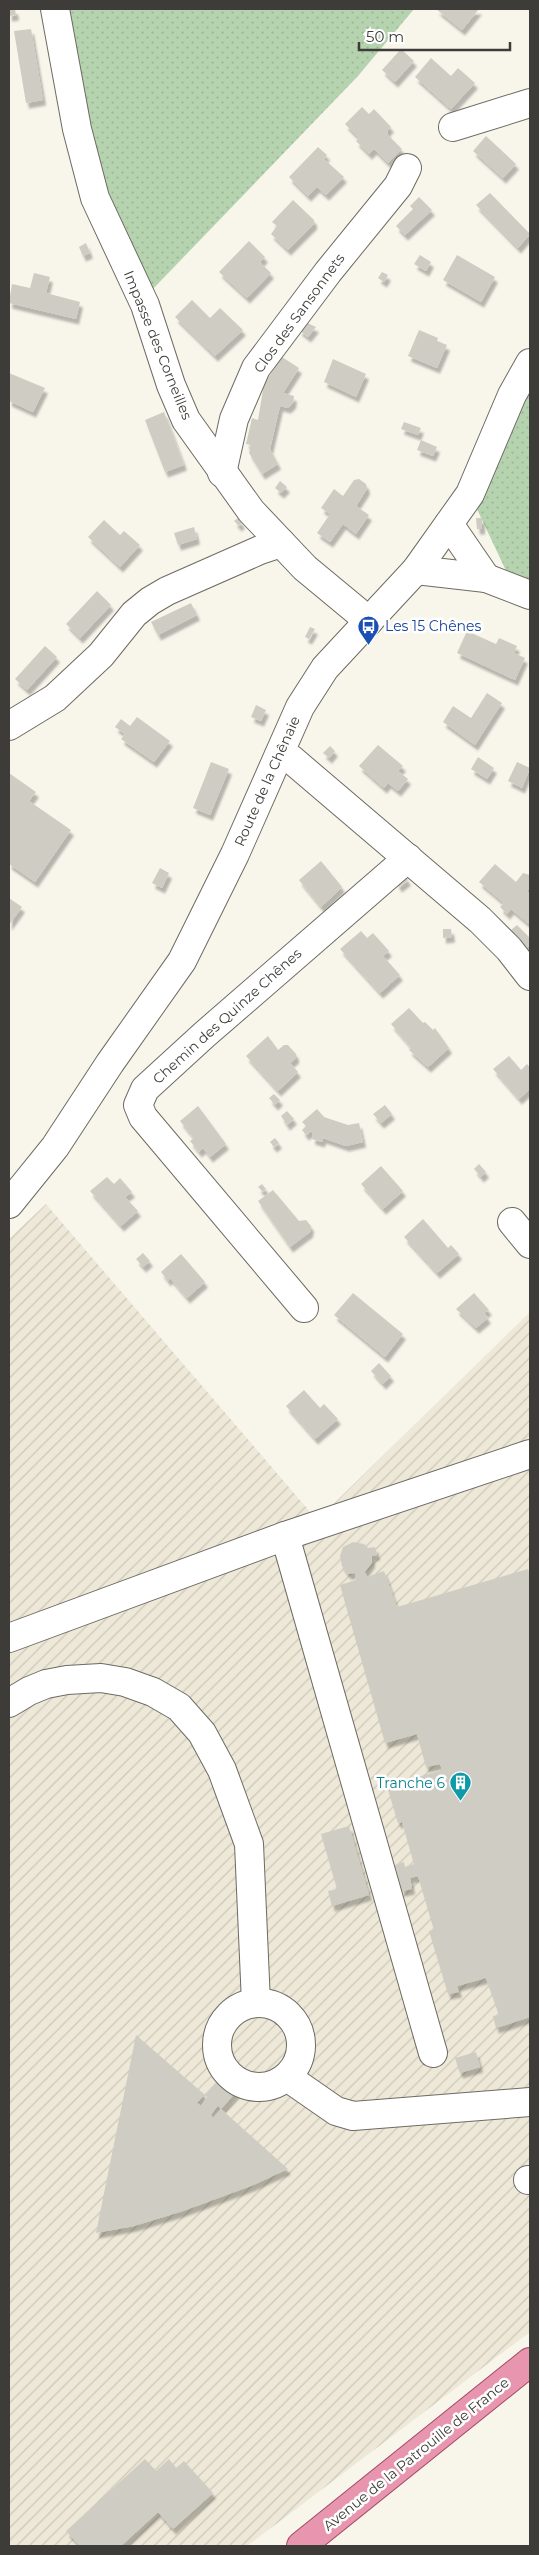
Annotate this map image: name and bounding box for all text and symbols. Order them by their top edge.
scale bar [359,20,510,52]
text: 50 m [366,27,404,46]
street label: Clos des Sansonnets [250,250,348,376]
street label: Impasse des Corneilles [120,268,196,422]
bus stop icon: Les 15 Chênes [357,614,381,645]
place label: Les 15 Chênes [385,617,482,635]
street label: Route de la Chênaie [230,713,304,849]
street label: Chemin des Quinze Chênes [149,944,305,1088]
building icon: Tranche 6 [449,1771,473,1802]
place label: Tranche 6 [377,1774,445,1792]
street label: Avenue de la Patrouille de France [319,2373,513,2535]

